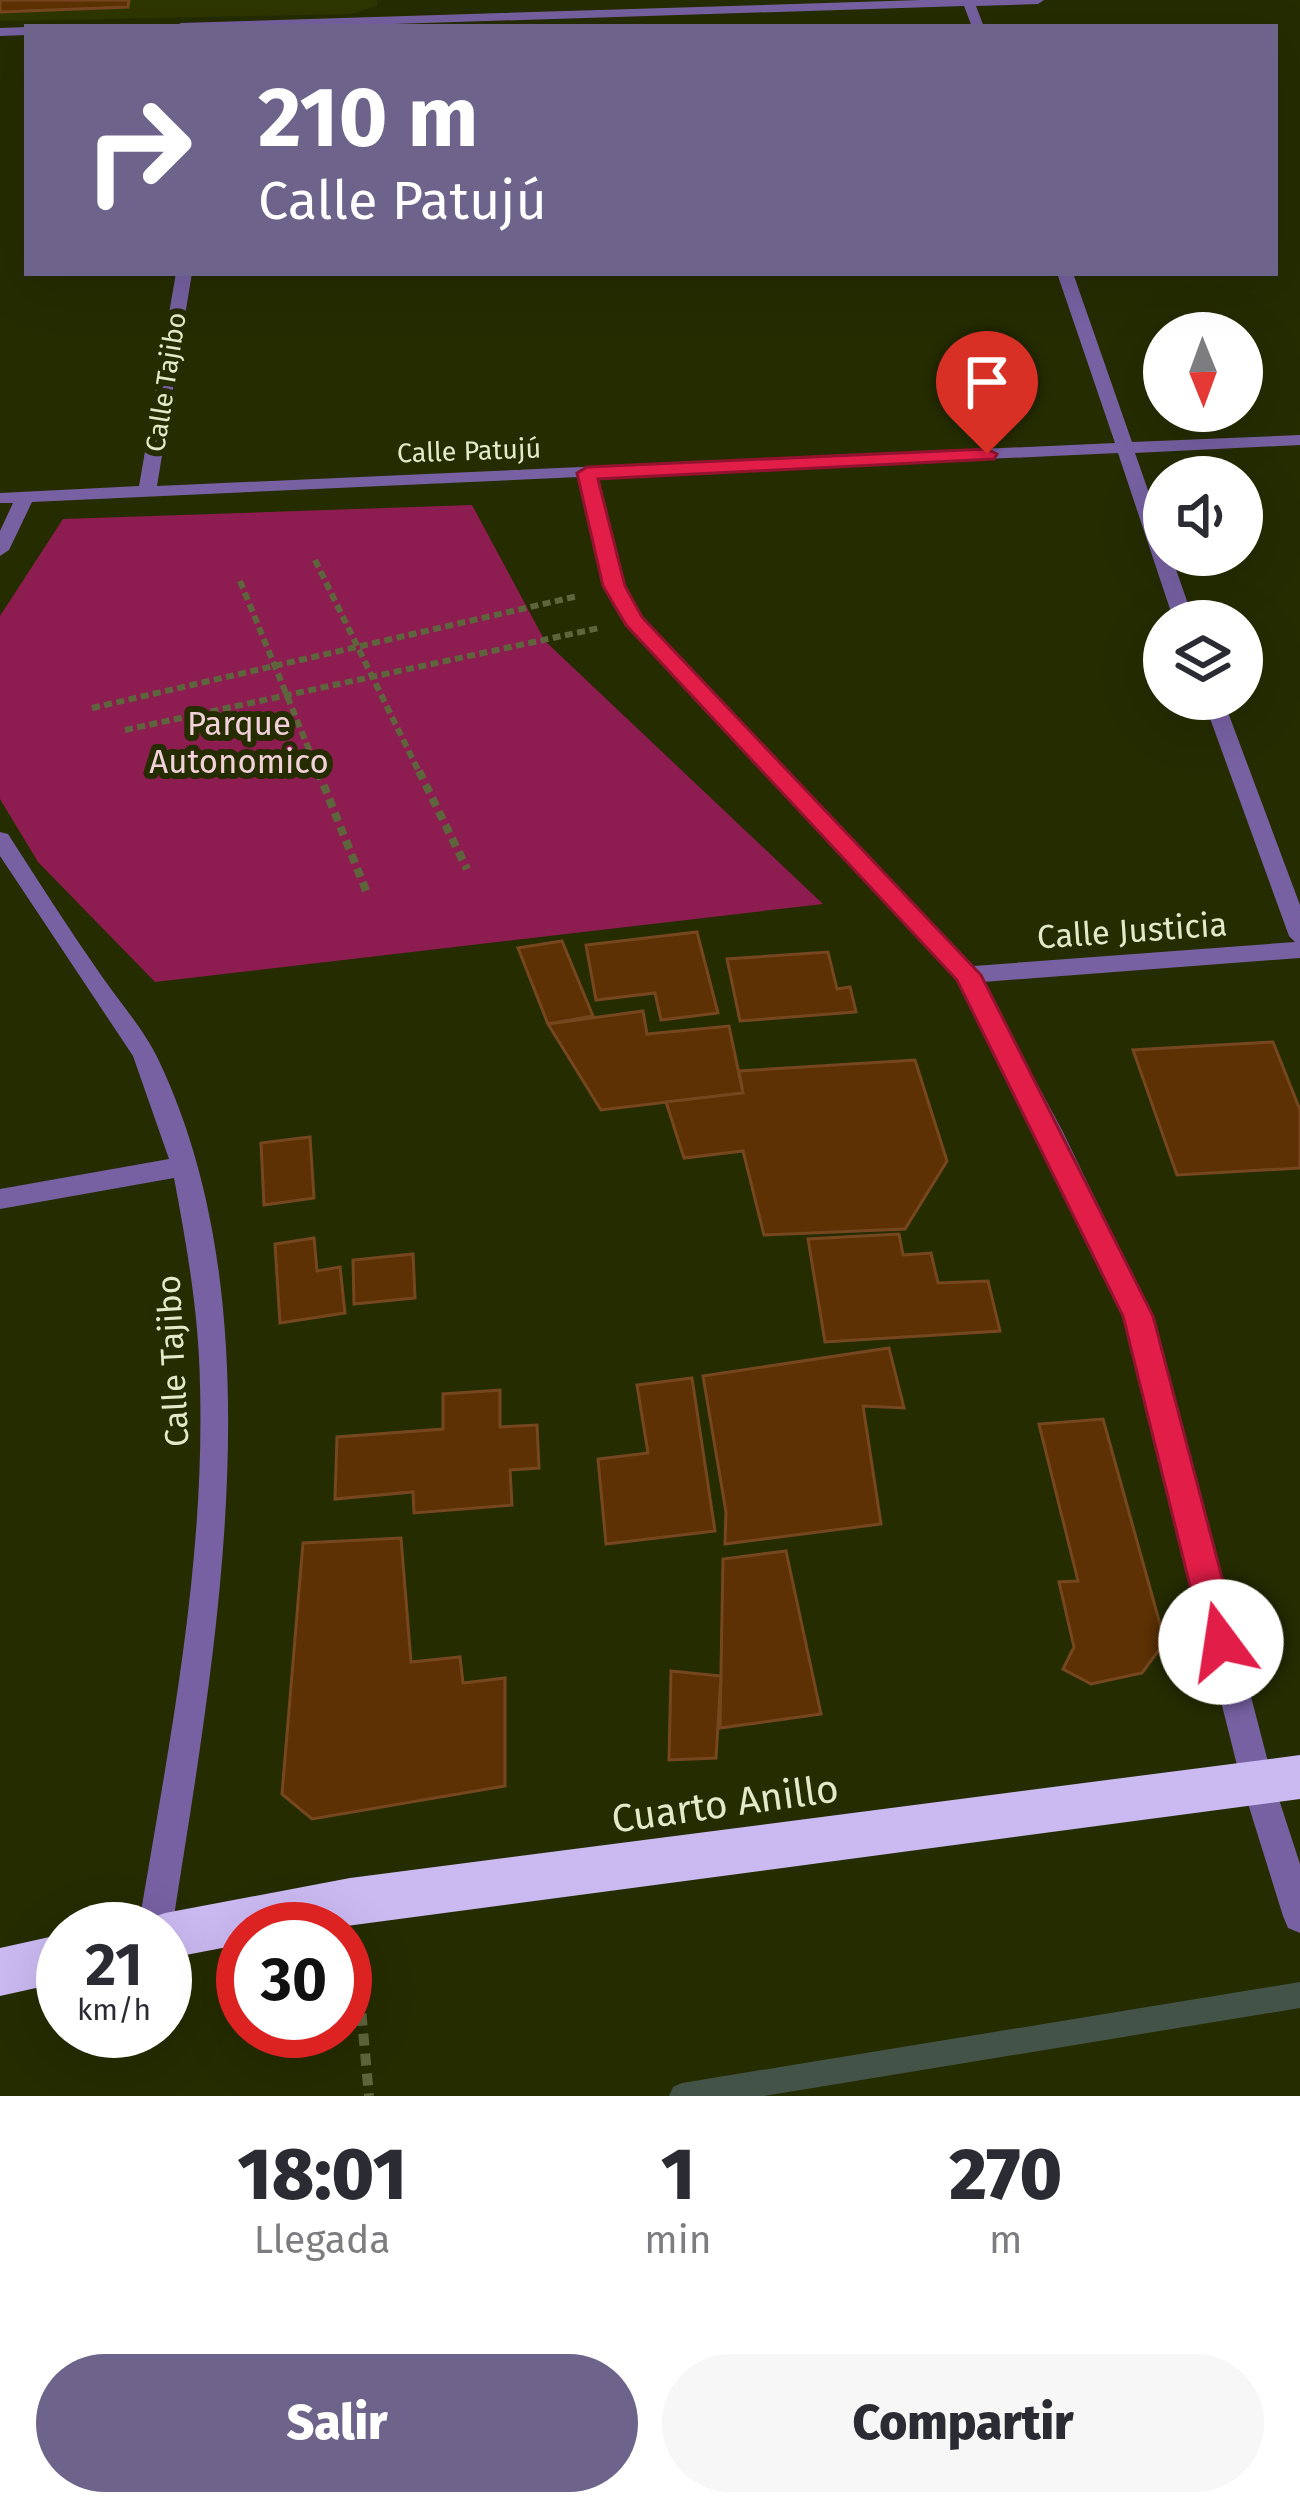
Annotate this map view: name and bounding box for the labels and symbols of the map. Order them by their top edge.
street label: Calle Tajibo [139,310,193,454]
north arrow [1143,312,1263,432]
pin [936,331,1038,454]
street label: Calle Patujú [396,432,542,470]
park label: Parque Autonomico [149,704,329,782]
street label: Calle Justicia [1036,904,1229,958]
street label: Calle Tajibo [149,1274,197,1448]
position arrow [1158,1579,1284,1705]
street label: Cuarto Anillo [609,1765,841,1843]
speed limit sign: 30 [216,1902,372,2058]

